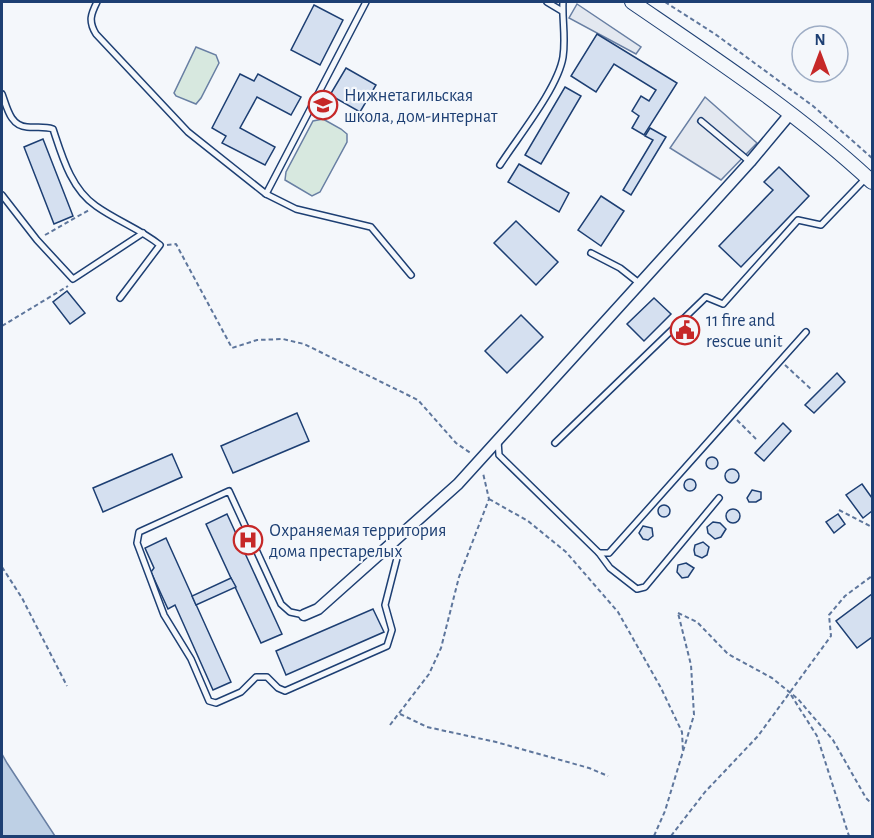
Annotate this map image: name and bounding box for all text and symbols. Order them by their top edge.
north arrow [790,24,850,84]
text: N [814,32,826,48]
place label: Нижнетагильская школа, дом-интернат [344,87,498,126]
school or university icon: Нижнетагильская школа, дом-интернат [307,89,339,121]
place label: 11 fire and rescue unit [706,312,783,351]
public building icon: 11 fire and rescue unit [669,314,701,346]
place label: Охраняемая территория дома престарелых [269,522,447,561]
hospital icon: Охраняемая территория дома престарелых [232,524,264,556]

